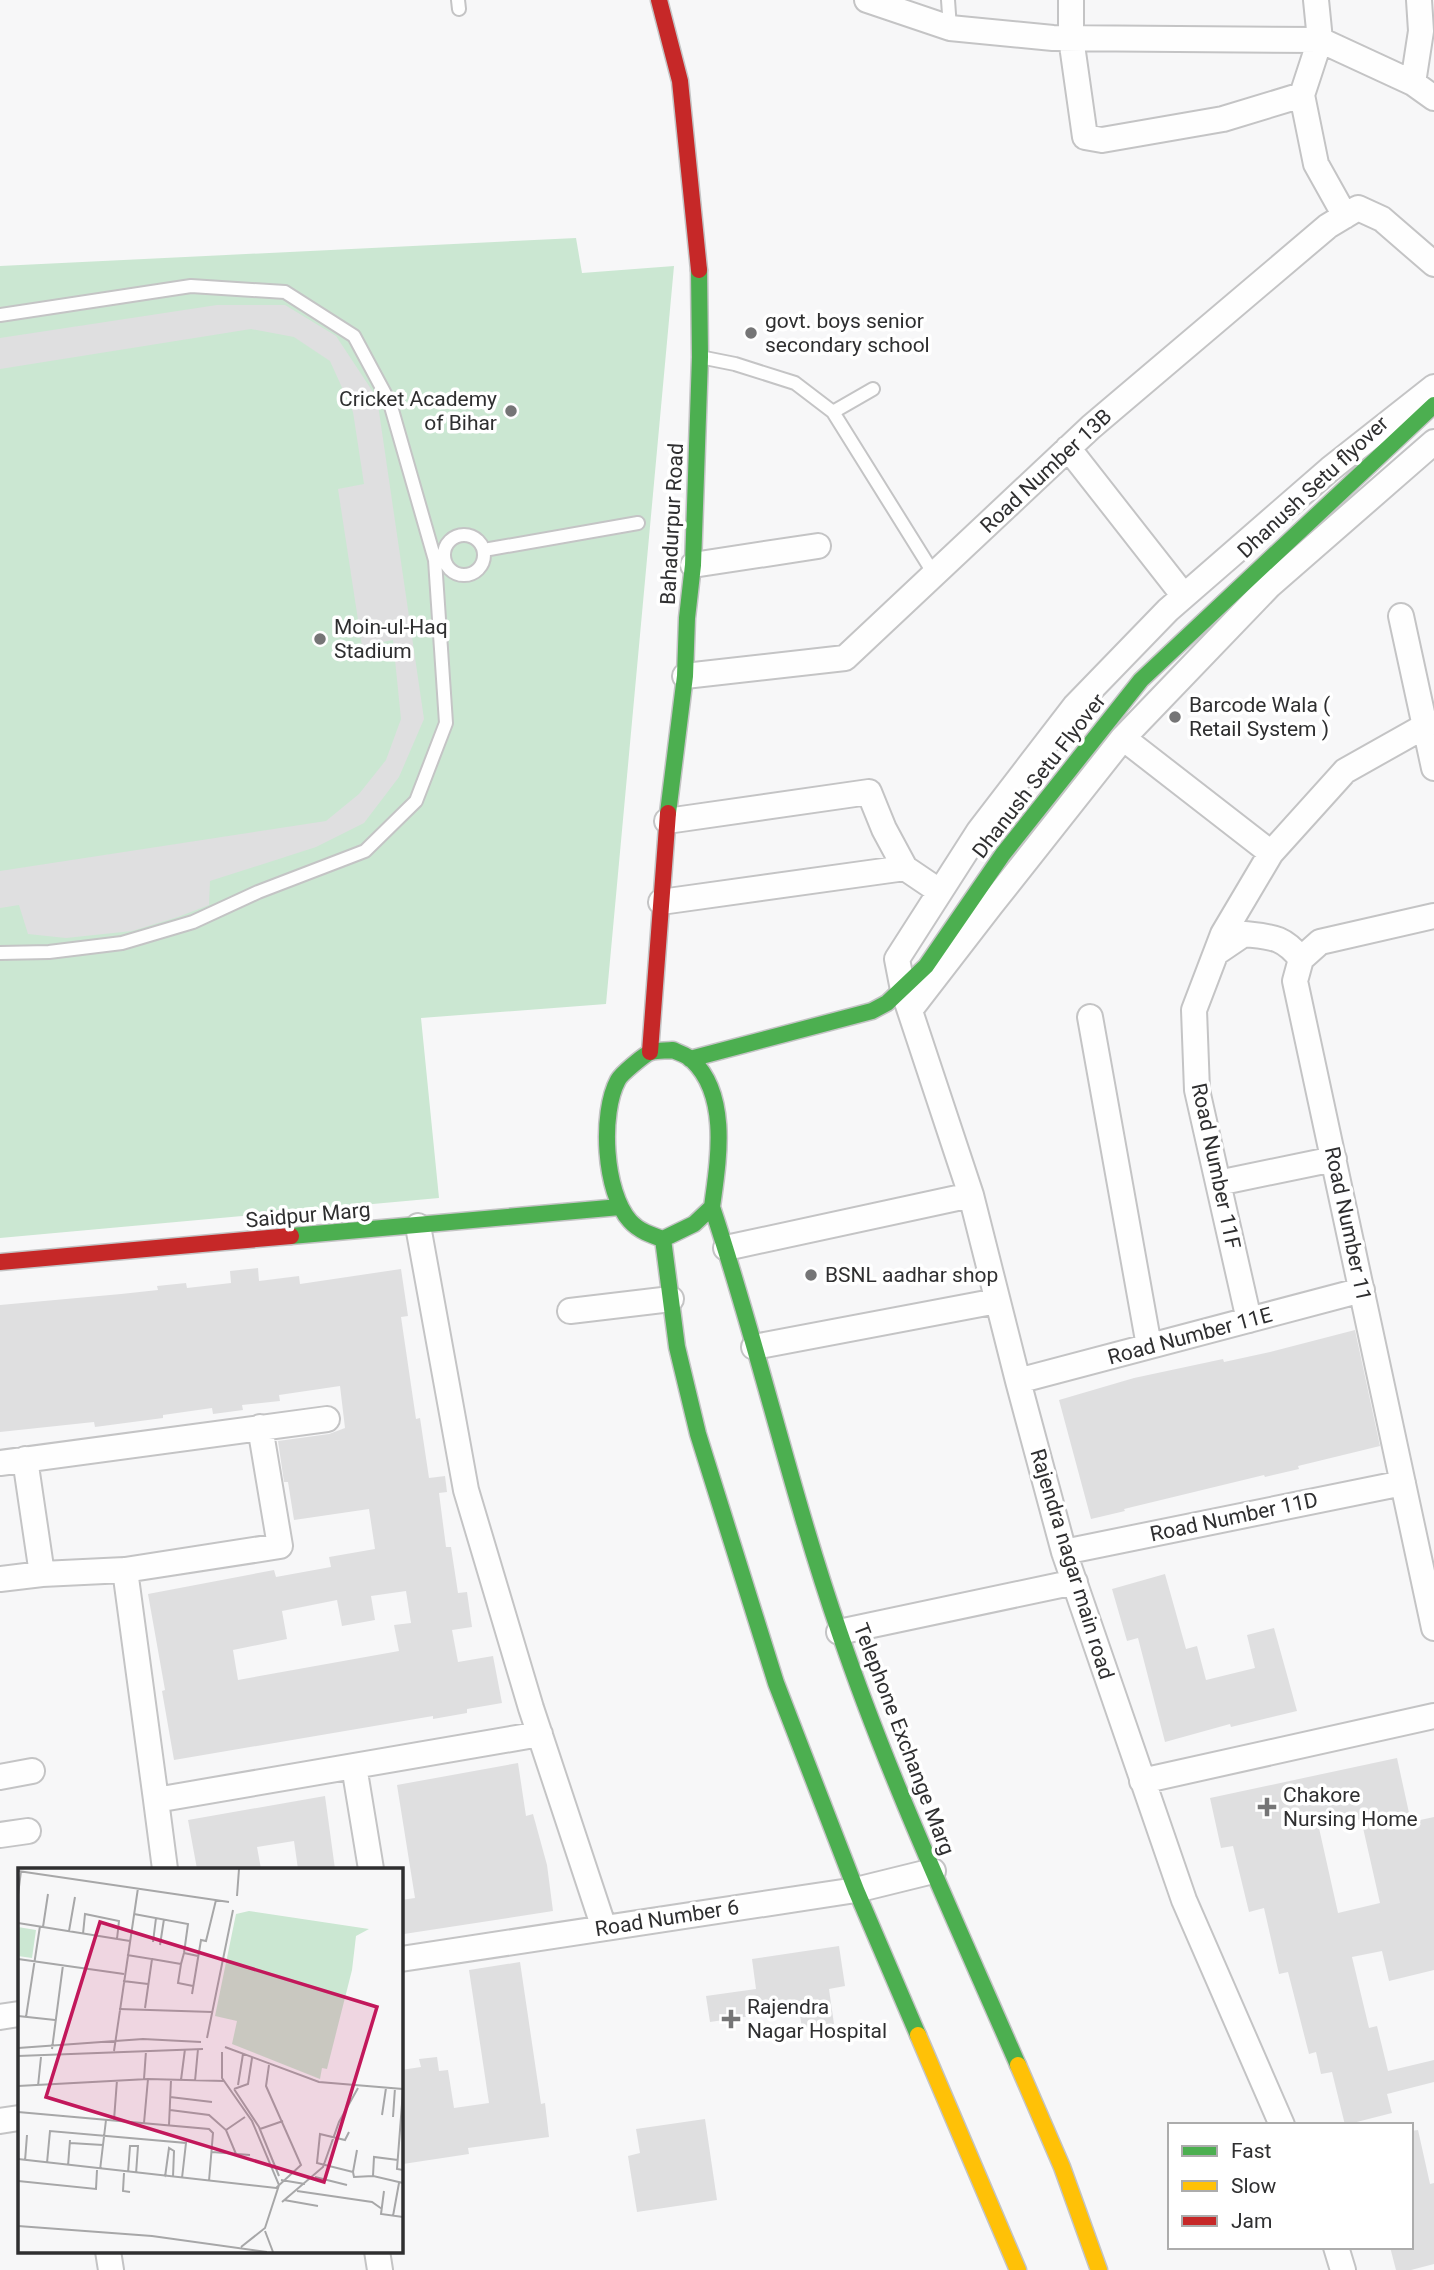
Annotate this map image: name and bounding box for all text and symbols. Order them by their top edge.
place label: govt. boys senior secondary school [765,309,930,357]
marker: govt. boys senior secondary school [743,325,759,341]
place label: Cricket Academy of Bihar [339,387,497,435]
marker: Cricket Academy of Bihar [503,403,519,419]
street label: Road Number 13B [976,404,1116,538]
street label: Dhanush Setu flyover [1233,411,1393,563]
street label: Bahadurpur Road [656,443,688,605]
place label: Moin-ul-Haq Stadium [334,615,448,663]
marker: Moin-ul-Haq Stadium [312,631,328,647]
street label: Dhanush Setu Flyover [968,689,1110,863]
place label: Barcode Wala ( Retail System ) [1189,693,1330,741]
marker: Barcode Wala ( Retail System ) [1167,709,1183,725]
street label: Road Number 11F [1187,1081,1245,1251]
street label: Road Number 11 [1320,1145,1376,1303]
street label: Saidpur Marg [245,1198,371,1232]
place label: BSNL aadhar shop [825,1263,998,1287]
marker: BSNL aadhar shop [803,1267,819,1283]
street label: Road Number 11E [1105,1303,1275,1369]
street label: Rajendra nagar main road [1025,1446,1119,1682]
street label: Road Number 11D [1148,1487,1320,1547]
street label: Telephone Exchange Marg [849,1620,959,1858]
place label: Chakore Nursing Home [1283,1783,1418,1831]
marker: Chakore Nursing Home [1257,1797,1277,1817]
inset map [18,1868,402,2252]
street label: Road Number 6 [593,1895,741,1941]
place label: Rajendra Nagar Hospital [747,1995,887,2043]
marker: Rajendra Nagar Hospital [721,2009,741,2029]
legend [1168,2123,1413,2249]
text: Fast [1231,2139,1272,2163]
text: Slow [1231,2174,1277,2198]
text: Jam [1231,2209,1272,2233]

